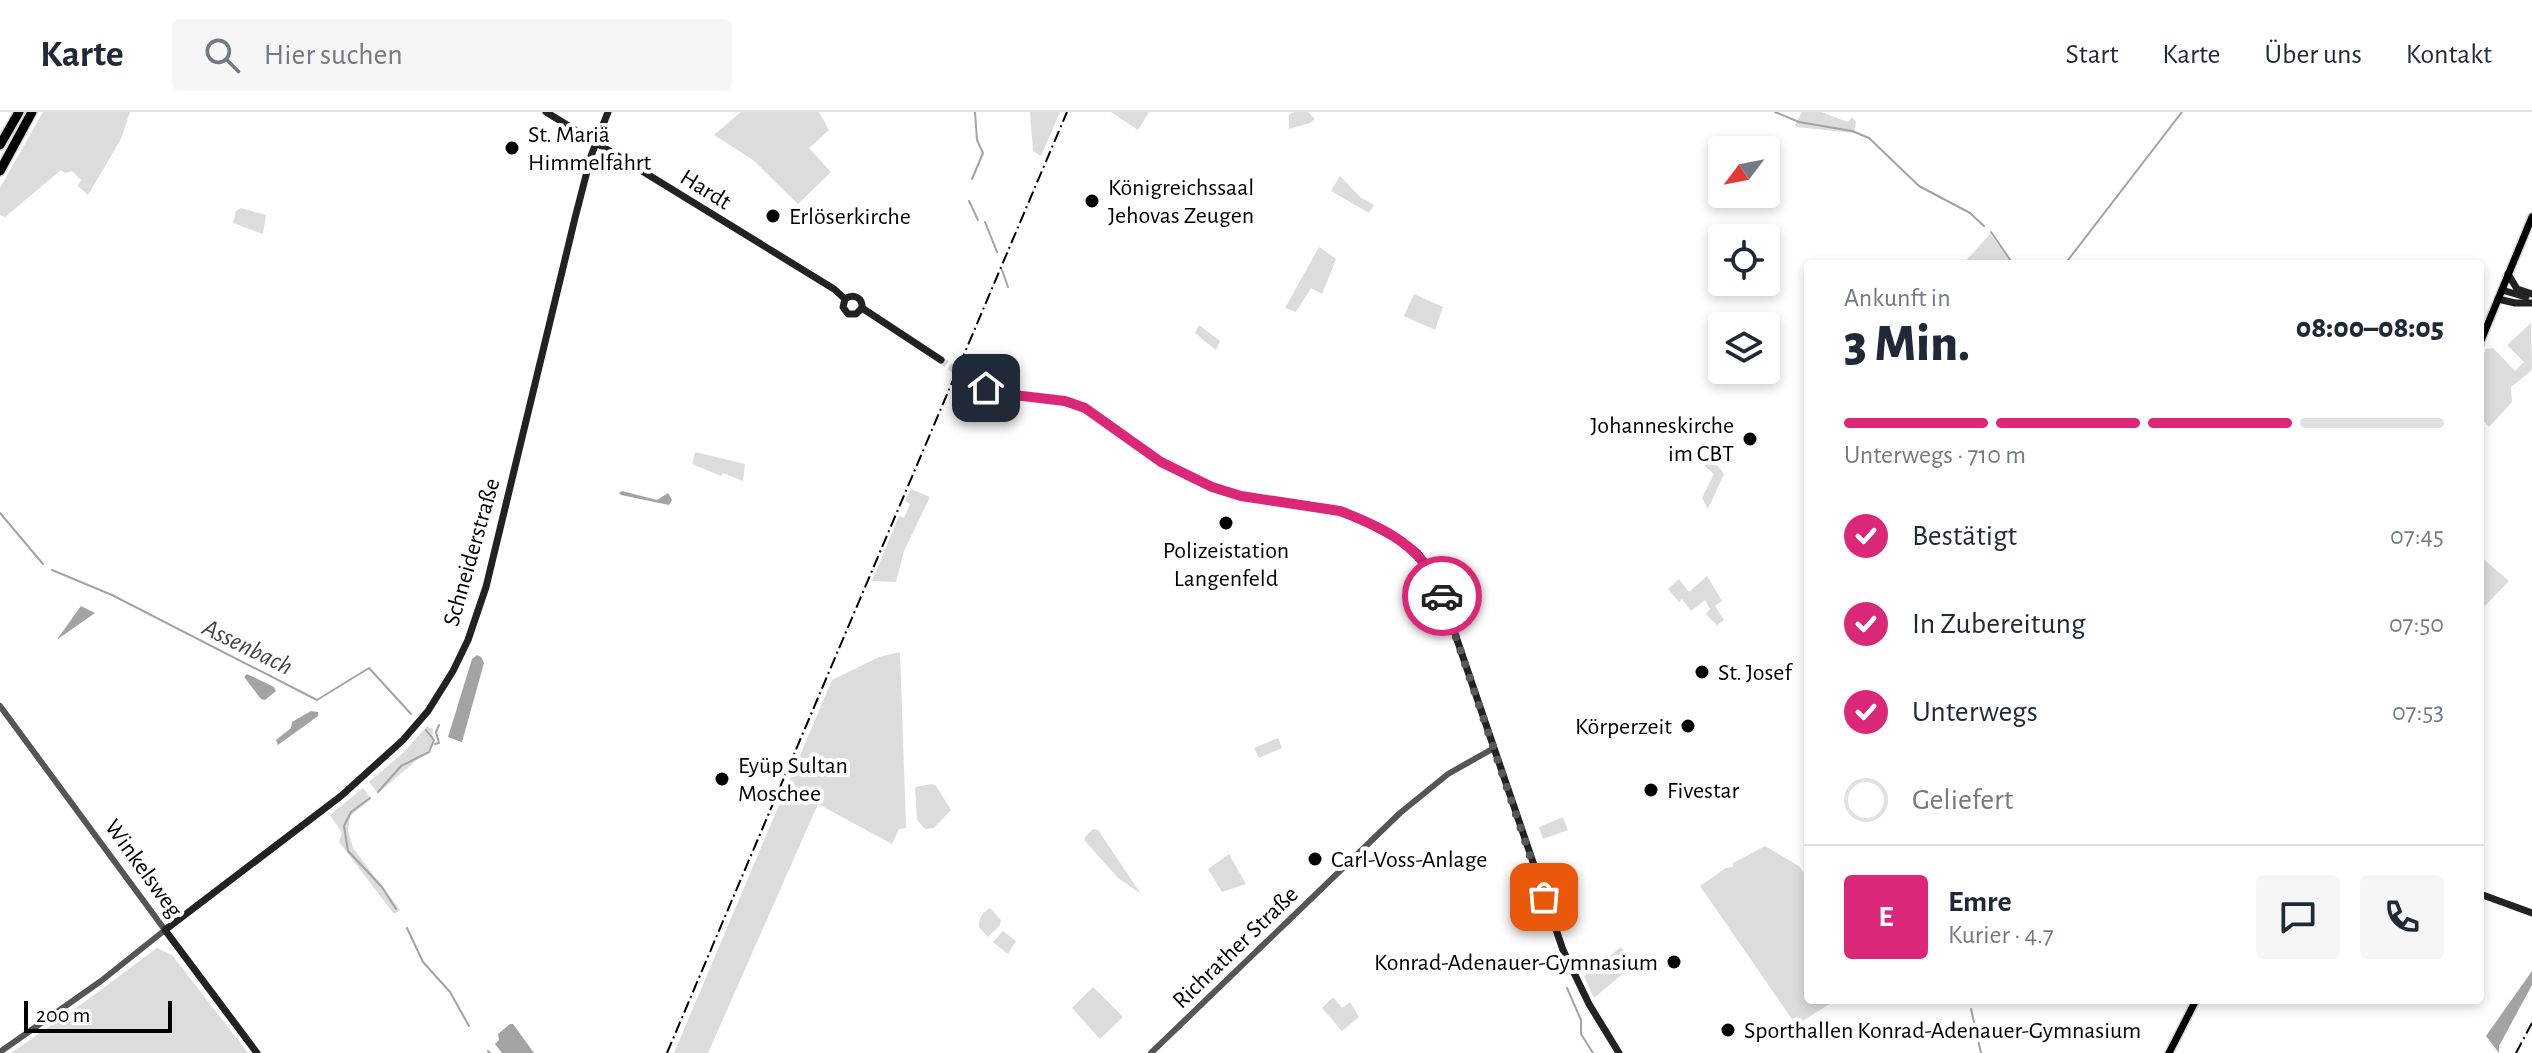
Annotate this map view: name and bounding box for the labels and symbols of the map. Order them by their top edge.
place label: St. Mariä Himmelfahrt [528,123,651,175]
north arrow [1708,136,1780,208]
marker: St. Mariä Himmelfahrt [503,139,521,157]
street label: Hardt [676,165,735,215]
place label: Königreichssaal Jehovas Zeugen [1108,176,1254,228]
marker: Königreichssaal Jehovas Zeugen [1083,192,1101,210]
place label: Erlöserkirche [789,205,911,229]
marker: Erlöserkirche [764,207,782,225]
pin [952,354,1020,422]
place label: Johanneskirche im CBT [1590,414,1734,466]
marker: Johanneskirche im CBT [1741,430,1759,448]
street label: Schneiderstraße [439,476,504,629]
marker: Polizeistation Langenfeld [1217,514,1235,532]
place label: Polizeistation Langenfeld [1163,539,1289,591]
courier [1402,556,1482,636]
water label: Assenbach [198,614,297,680]
place label: St. Josef [1718,661,1793,685]
marker: St. Josef [1693,663,1711,681]
place label: Körperzeit [1575,715,1672,739]
marker: Körperzeit [1679,717,1697,735]
place label: Eyüp Sultan Moschee [738,754,848,806]
marker: Eyüp Sultan Moschee [713,770,731,788]
place label: Fivestar [1667,779,1739,803]
marker: Fivestar [1642,781,1660,799]
street label: Winkelsweg [100,815,187,922]
place label: Carl-Voss-Anlage [1331,848,1487,872]
marker: Carl-Voss-Anlage [1306,850,1324,868]
pin [1510,863,1578,931]
street label: Richrather Straße [1168,882,1303,1013]
place label: Konrad-Adenauer-Gymnasium [1374,951,1658,975]
marker: Konrad-Adenauer-Gymnasium [1665,953,1683,971]
scale bar [24,997,172,1033]
place label: Sporthallen Konrad-Adenauer-Gymnasium [1744,1019,2141,1043]
marker: Sporthallen Konrad-Adenauer-Gymnasium [1719,1021,1737,1039]

